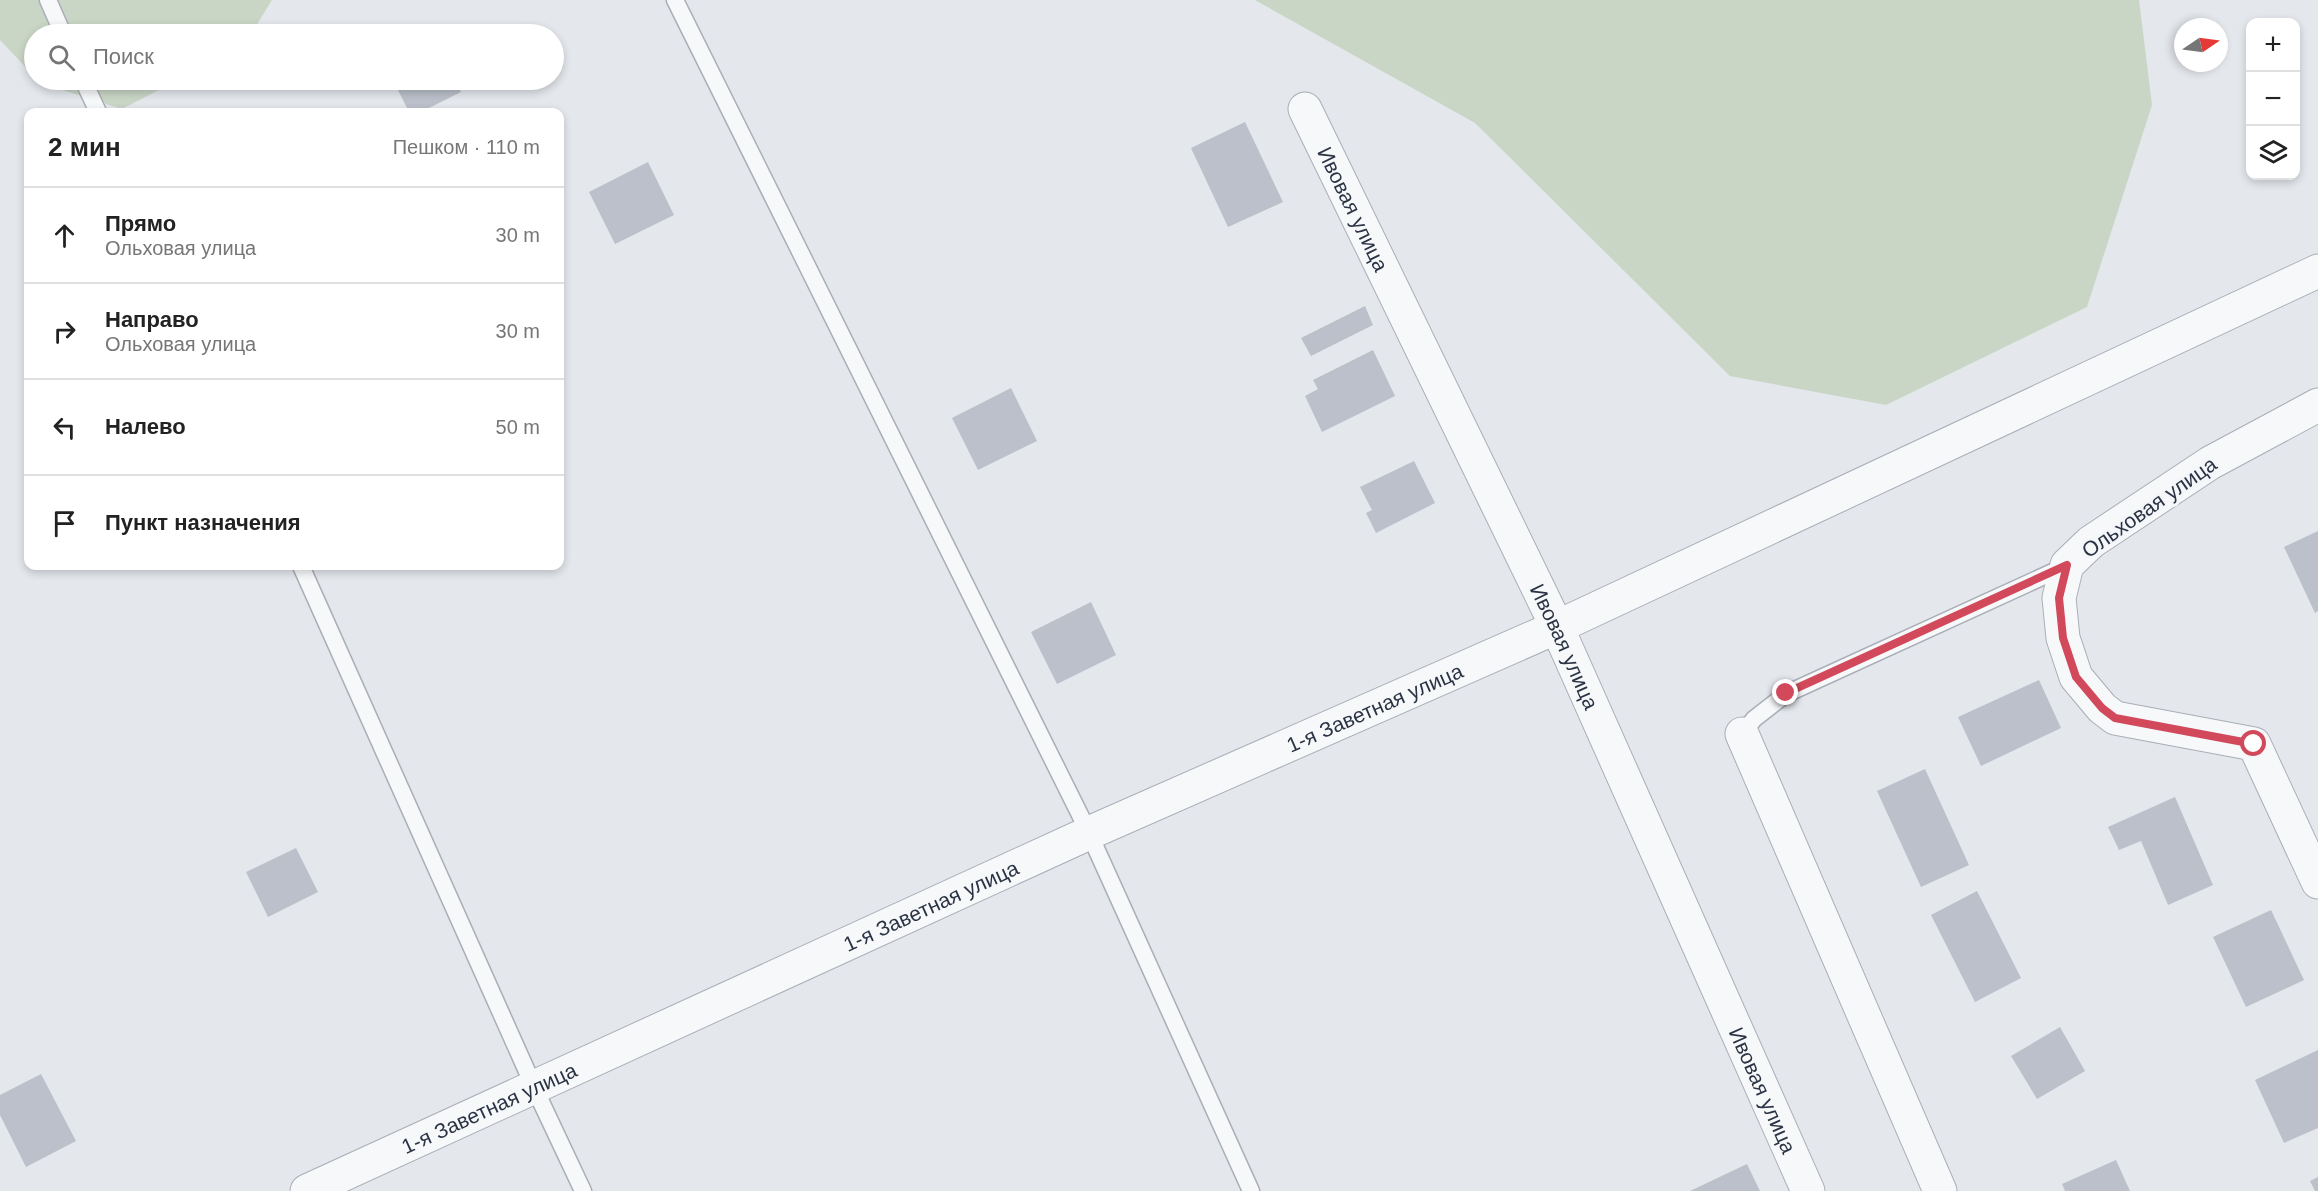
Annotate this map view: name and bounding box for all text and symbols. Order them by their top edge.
north arrow [2174,18,2228,72]
map controls [2246,18,2300,180]
button: + [2246,18,2300,72]
search box [24,24,564,90]
icon: search [45,41,78,74]
text: Поиск [93,44,154,69]
button: − [2246,72,2300,126]
button: layers [2246,126,2300,180]
text: 2 мин [48,132,121,162]
text: Пешком · 110 m [393,136,540,158]
street label: Ивовая улица [1314,143,1394,275]
text: Прямо [105,211,176,236]
icon: ahead [48,219,81,252]
text: 30 m [496,224,540,246]
text: Ольховая улица [105,237,256,259]
text: Направо [105,307,199,332]
icon: right [48,315,81,348]
text: 30 m [496,320,540,342]
text: Ольховая улица [105,333,256,355]
icon: left [48,411,81,444]
text: Налево [105,414,186,439]
text: 50 m [496,416,540,438]
street label: Ольховая улица [2077,452,2221,562]
icon: arrive [48,507,81,540]
text: Пункт назначения [105,510,301,535]
street label: Ивовая улица [1526,580,1604,713]
street label: 1-я Заветная улица [1283,658,1466,756]
route end [1772,679,1798,705]
route start [2240,730,2266,756]
street label: 1-я Заветная улица [840,855,1022,955]
street label: Ивовая улица [1725,1024,1801,1157]
street label: 1-я Заветная улица [398,1058,580,1158]

